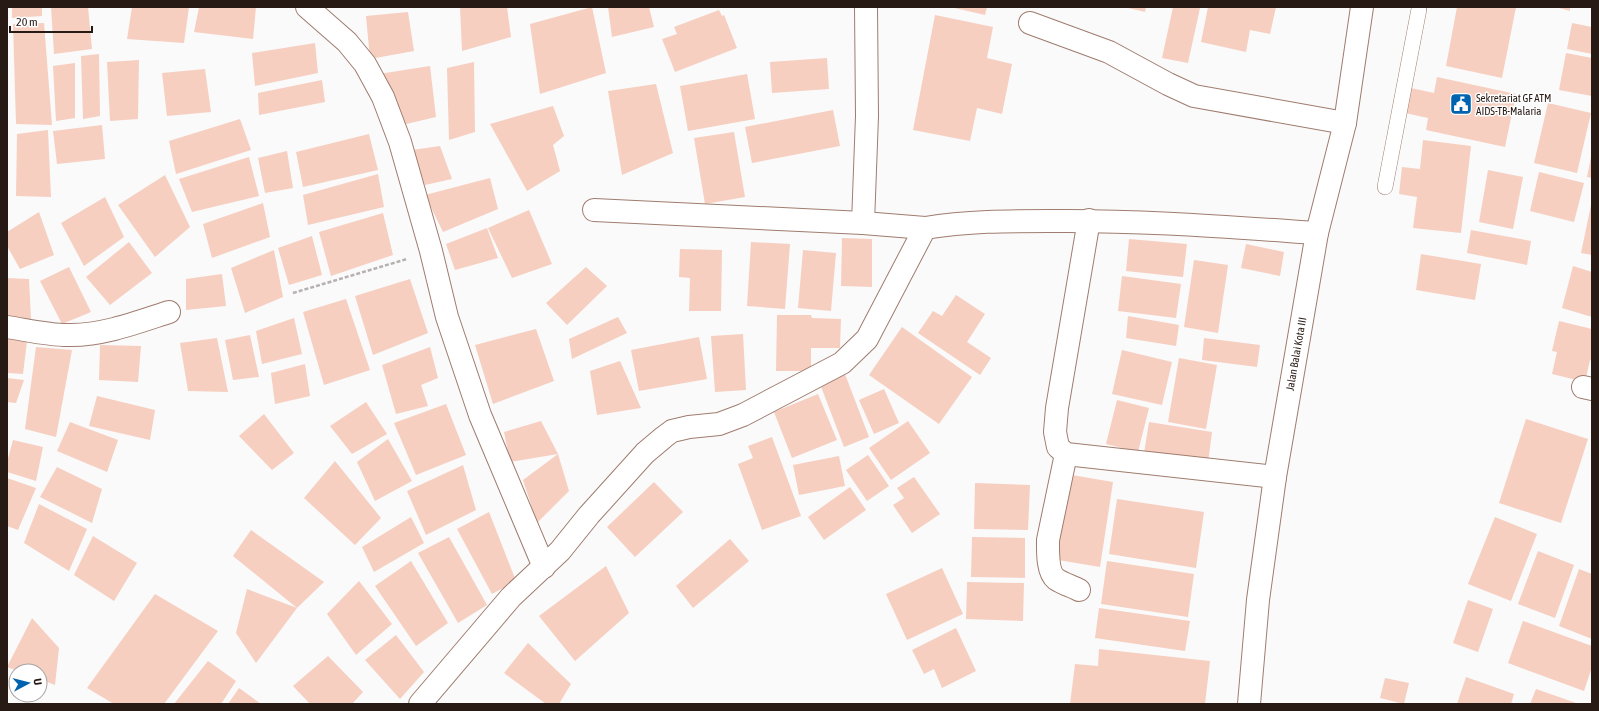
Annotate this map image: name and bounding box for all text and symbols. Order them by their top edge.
scale bar [10,8,92,34]
text: 20 m [16,15,38,29]
public building icon: Sekretariat GF ATM AIDS-TB-Malaria [1448,91,1474,117]
place label: Sekretariat GF ATM AIDS-TB-Malaria [1476,92,1551,117]
street label: Jalan Balai Kota III [1284,316,1308,392]
north arrow [8,663,48,703]
text: U [32,678,44,686]

